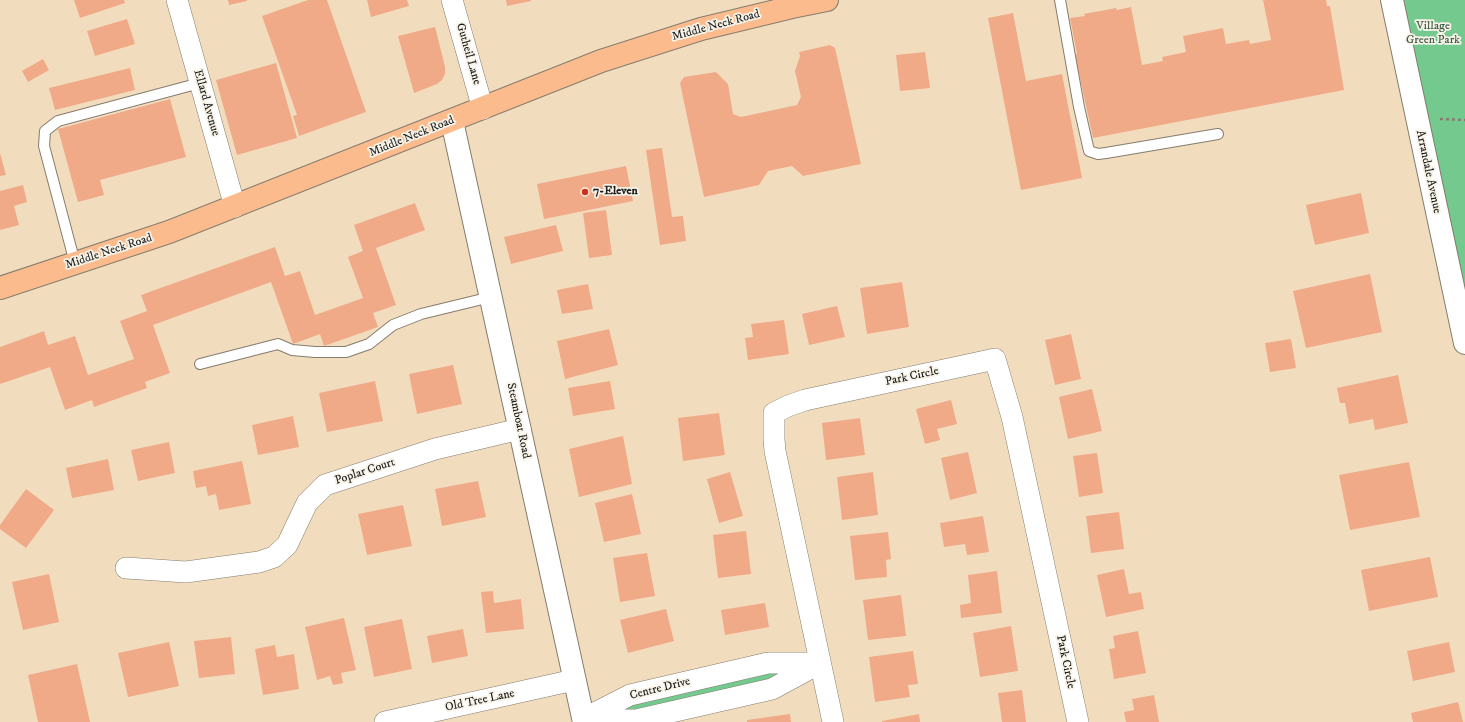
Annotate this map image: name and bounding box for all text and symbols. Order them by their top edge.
street label: Middle Neck Road [671,7,761,45]
park label: Village Green Park [1406,20,1460,48]
street label: Gutheil Lane [452,22,484,86]
street label: Ellard Avenue [190,68,222,138]
street label: Middle Neck Road [367,113,457,161]
street label: Arrandale Avenue [1412,129,1444,215]
place label: 7-Eleven [593,185,638,199]
marker: 7-Eleven [580,187,590,197]
street label: Middle Neck Road [64,231,154,273]
street label: Park Circle [884,364,940,390]
street label: Steamboat Road [503,382,533,460]
street label: Poplar Court [333,456,397,488]
street label: Park Circle [1052,634,1078,690]
street label: Centre Drive [628,675,692,703]
street label: Old Tree Lane [444,687,516,715]

